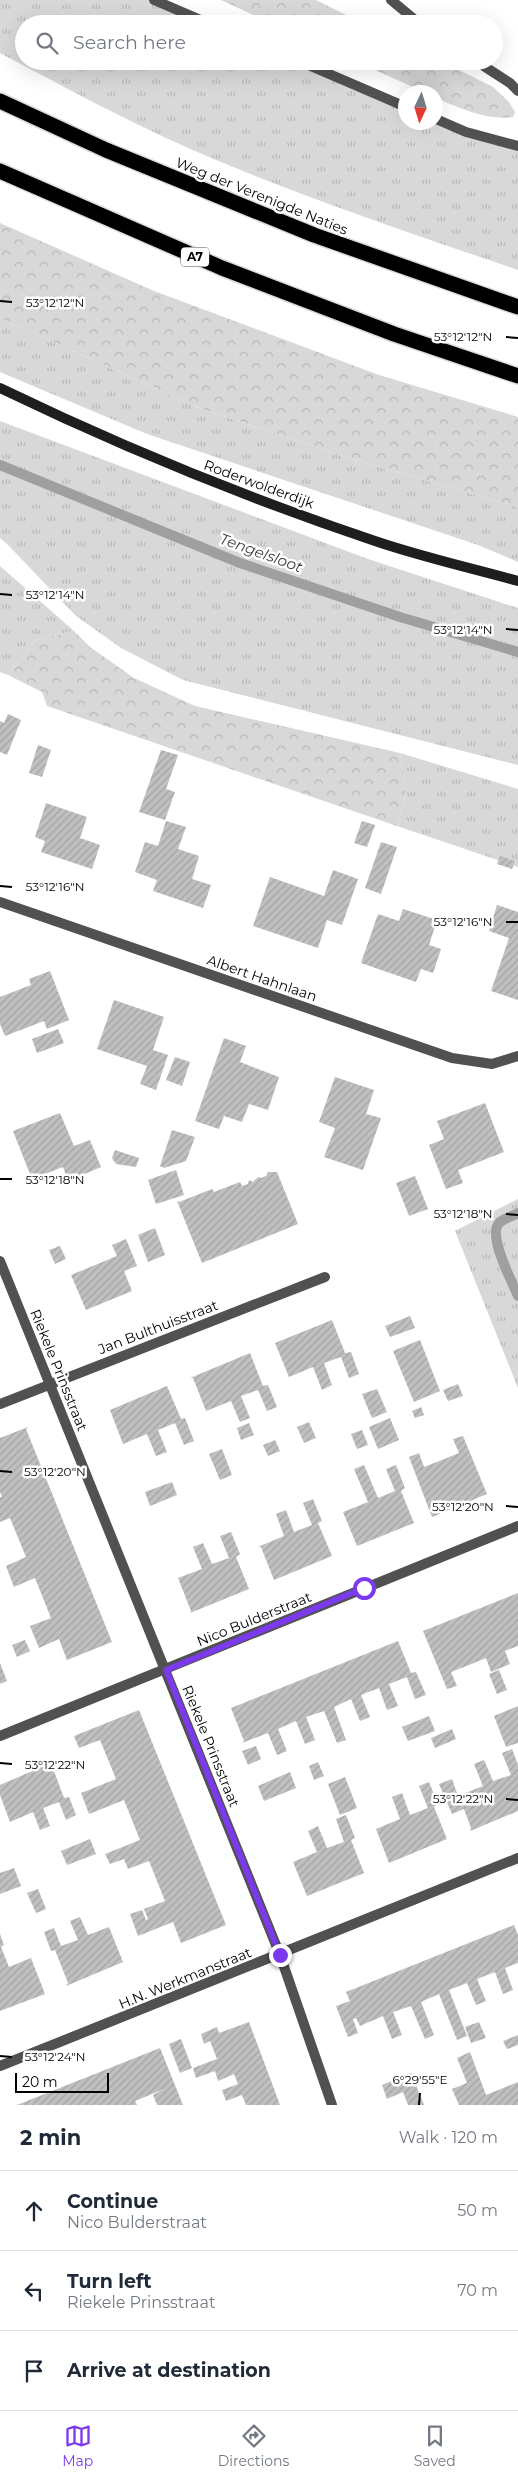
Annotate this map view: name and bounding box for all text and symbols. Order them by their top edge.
search box [15,15,503,70]
icon: search [33,29,61,57]
text: Search here [73,31,186,54]
north arrow [398,85,443,130]
street label: Weg der Verenigde Naties [173,153,351,239]
road number: A7 [181,248,209,266]
text: 53°12'12"N [26,295,84,310]
text: 53°12'12"N [434,329,492,344]
street label: Roderwolderdijk [201,456,317,513]
water label: Tengelsloot [217,529,305,576]
text: 53°12'14"N [25,587,85,602]
text: 53°12'14"N [433,622,493,637]
text: 53°12'16"N [26,879,84,894]
text: 53°12'16"N [434,914,492,929]
street label: Albert Hahnlaan [205,951,319,1005]
text: 53°12'18"N [25,1172,85,1187]
text: 53°12'18"N [433,1206,493,1221]
street label: Jan Bulthuisstraat [95,1296,221,1359]
street label: Riekele Prinsstraat [26,1306,92,1434]
text: 53°12'20"N [24,1464,86,1479]
text: 53°12'20"N [432,1499,494,1514]
route start [353,1577,376,1600]
street label: Nico Bulderstraat [194,1588,314,1650]
street label: Riekele Prinsstraat [178,1682,244,1810]
text: 53°12'22"N [25,1757,85,1772]
text: 53°12'22"N [433,1791,493,1806]
street label: H.N. Werkmanstraat [116,1943,254,2013]
route end [269,1944,292,1967]
text: 53°12'24"N [24,2049,86,2064]
scale bar [15,2070,109,2093]
text: 6°29'55"E [392,2072,448,2087]
text: 20 m [22,2073,58,2091]
text: 2 min [20,2125,81,2150]
text: Walk · 120 m [399,2128,498,2147]
text: Continue [67,2190,158,2213]
icon: ahead [20,2197,48,2225]
text: 50 m [457,2201,498,2220]
text: Nico Bulderstraat [67,2213,207,2232]
text: Turn left [67,2270,152,2293]
icon: left [20,2277,48,2305]
text: 70 m [457,2281,498,2300]
text: Riekele Prinsstraat [67,2293,215,2312]
icon: arrive [20,2357,48,2385]
text: Arrive at destination [67,2359,271,2382]
tab: Map [62,2422,93,2470]
tab: Directions [218,2422,289,2470]
tab: Saved [414,2422,456,2470]

